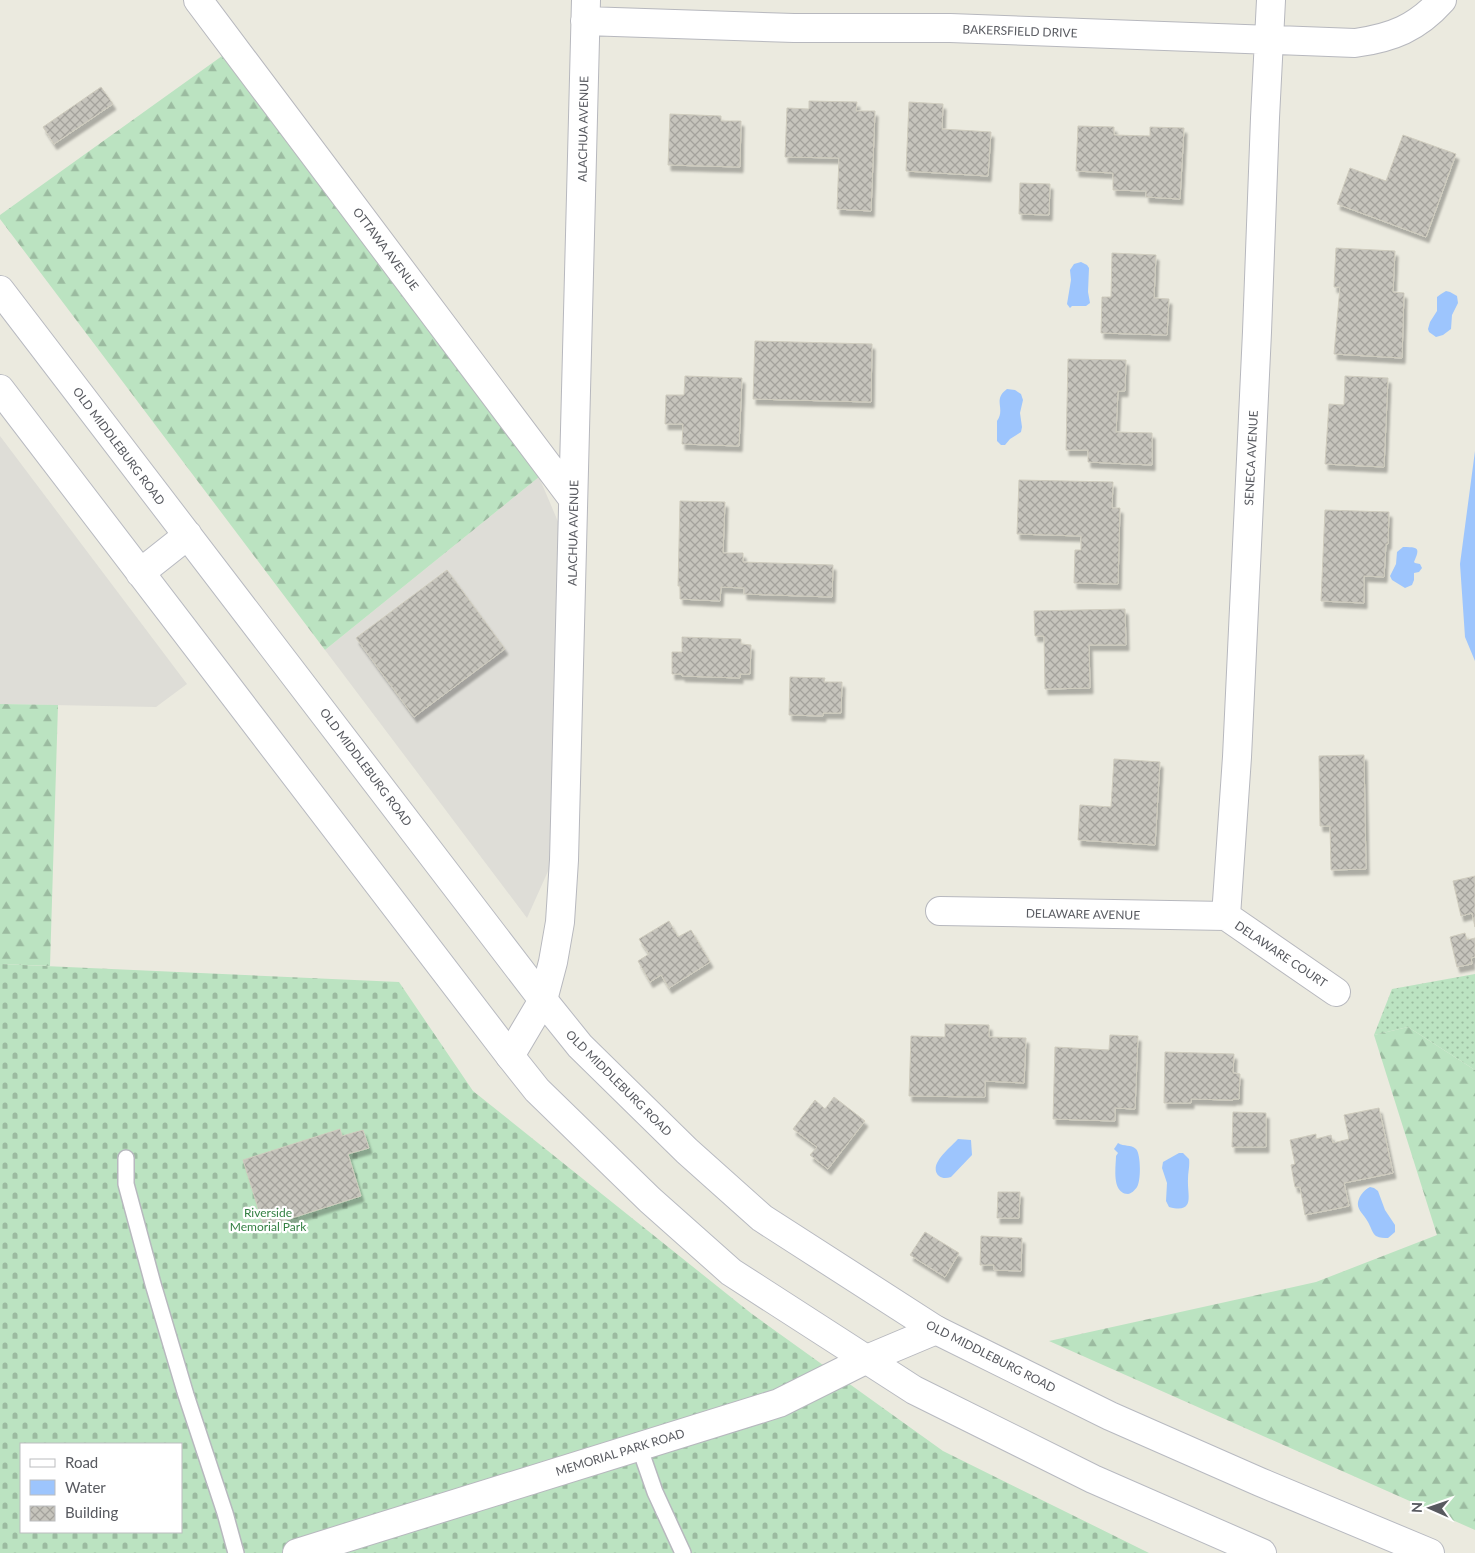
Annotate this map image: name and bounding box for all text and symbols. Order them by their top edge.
street label: BAKERSFIELD DRIVE [962,21,1078,41]
street label: ALACHUA AVENUE [575,76,591,182]
street label: OTTAWA AVENUE [350,205,422,293]
street label: OLD MIDDLEBURG ROAD [70,384,168,508]
street label: SENECA AVENUE [1241,410,1261,506]
street label: ALACHUA AVENUE [565,480,581,586]
street label: OLD MIDDLEBURG ROAD [317,705,415,829]
street label: DELAWARE AVENUE [1026,906,1140,922]
street label: DELAWARE COURT [1232,918,1330,990]
street label: OLD MIDDLEBURG ROAD [563,1027,675,1139]
park label: Riverside Memorial Park [230,1205,307,1234]
street label: OLD MIDDLEBURG ROAD [924,1317,1058,1395]
street label: MEMORIAL PARK ROAD [554,1425,686,1479]
legend [20,1443,182,1533]
text: Road [65,1453,98,1471]
text: Water [65,1478,106,1496]
north arrow [1405,1483,1455,1533]
text: N [1408,1502,1425,1513]
text: Building [65,1503,118,1521]

